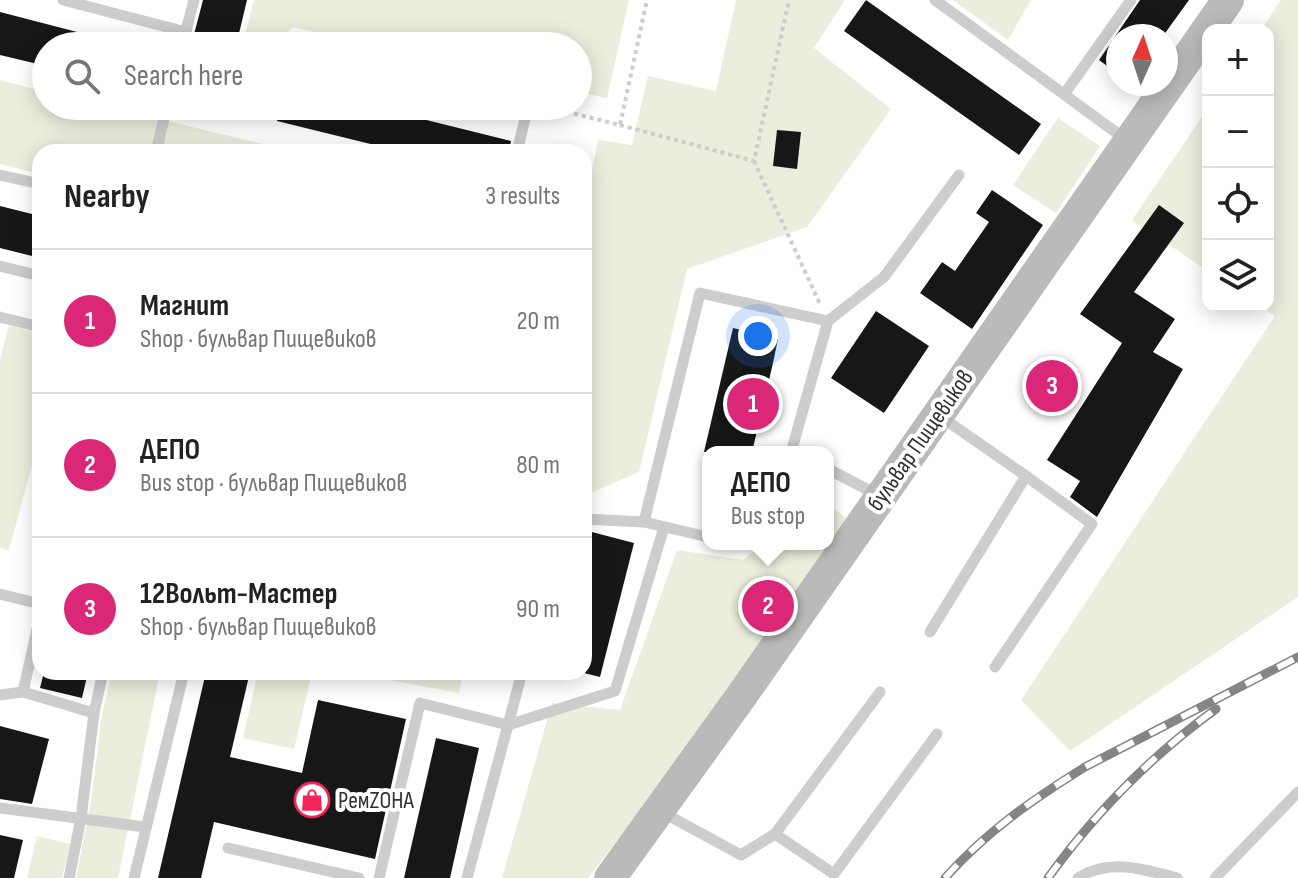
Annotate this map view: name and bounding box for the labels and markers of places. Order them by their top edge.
pin: 3 [1026,356,1078,416]
pin: 1 [727,374,779,434]
pin: 2 [742,576,794,636]
shop icon: РемZОНА [293,781,331,819]
place label: РемZОНА [338,786,414,815]

